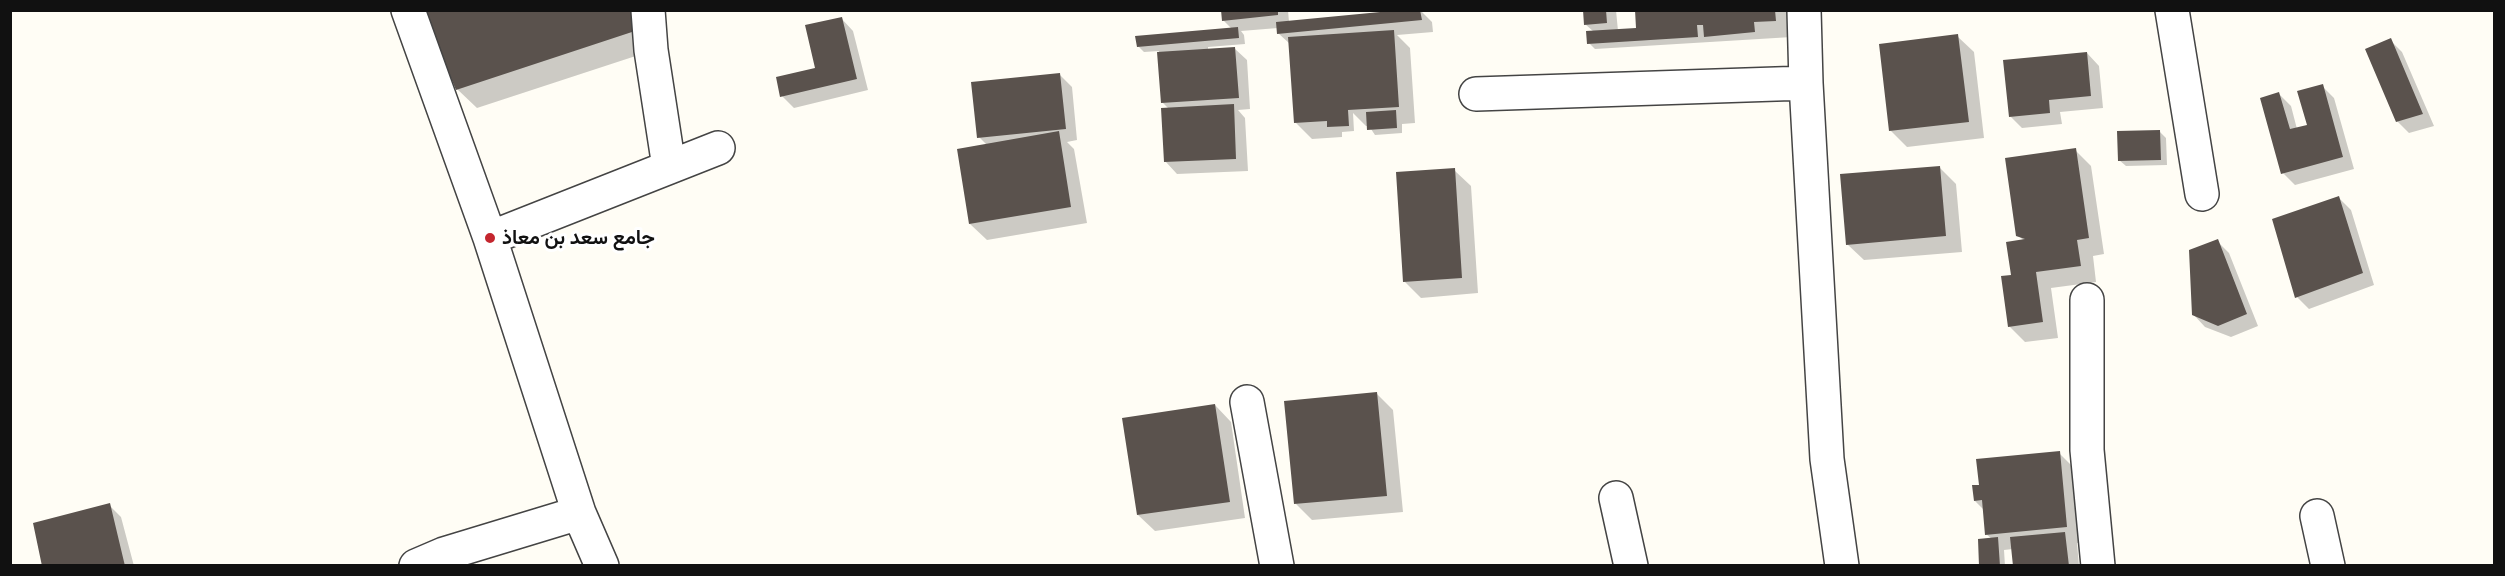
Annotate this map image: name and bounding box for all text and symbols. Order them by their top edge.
place label: جامع سعد بن معاذ [502,226,655,250]
marker: جامع سعد بن معاذ [483,231,497,245]

